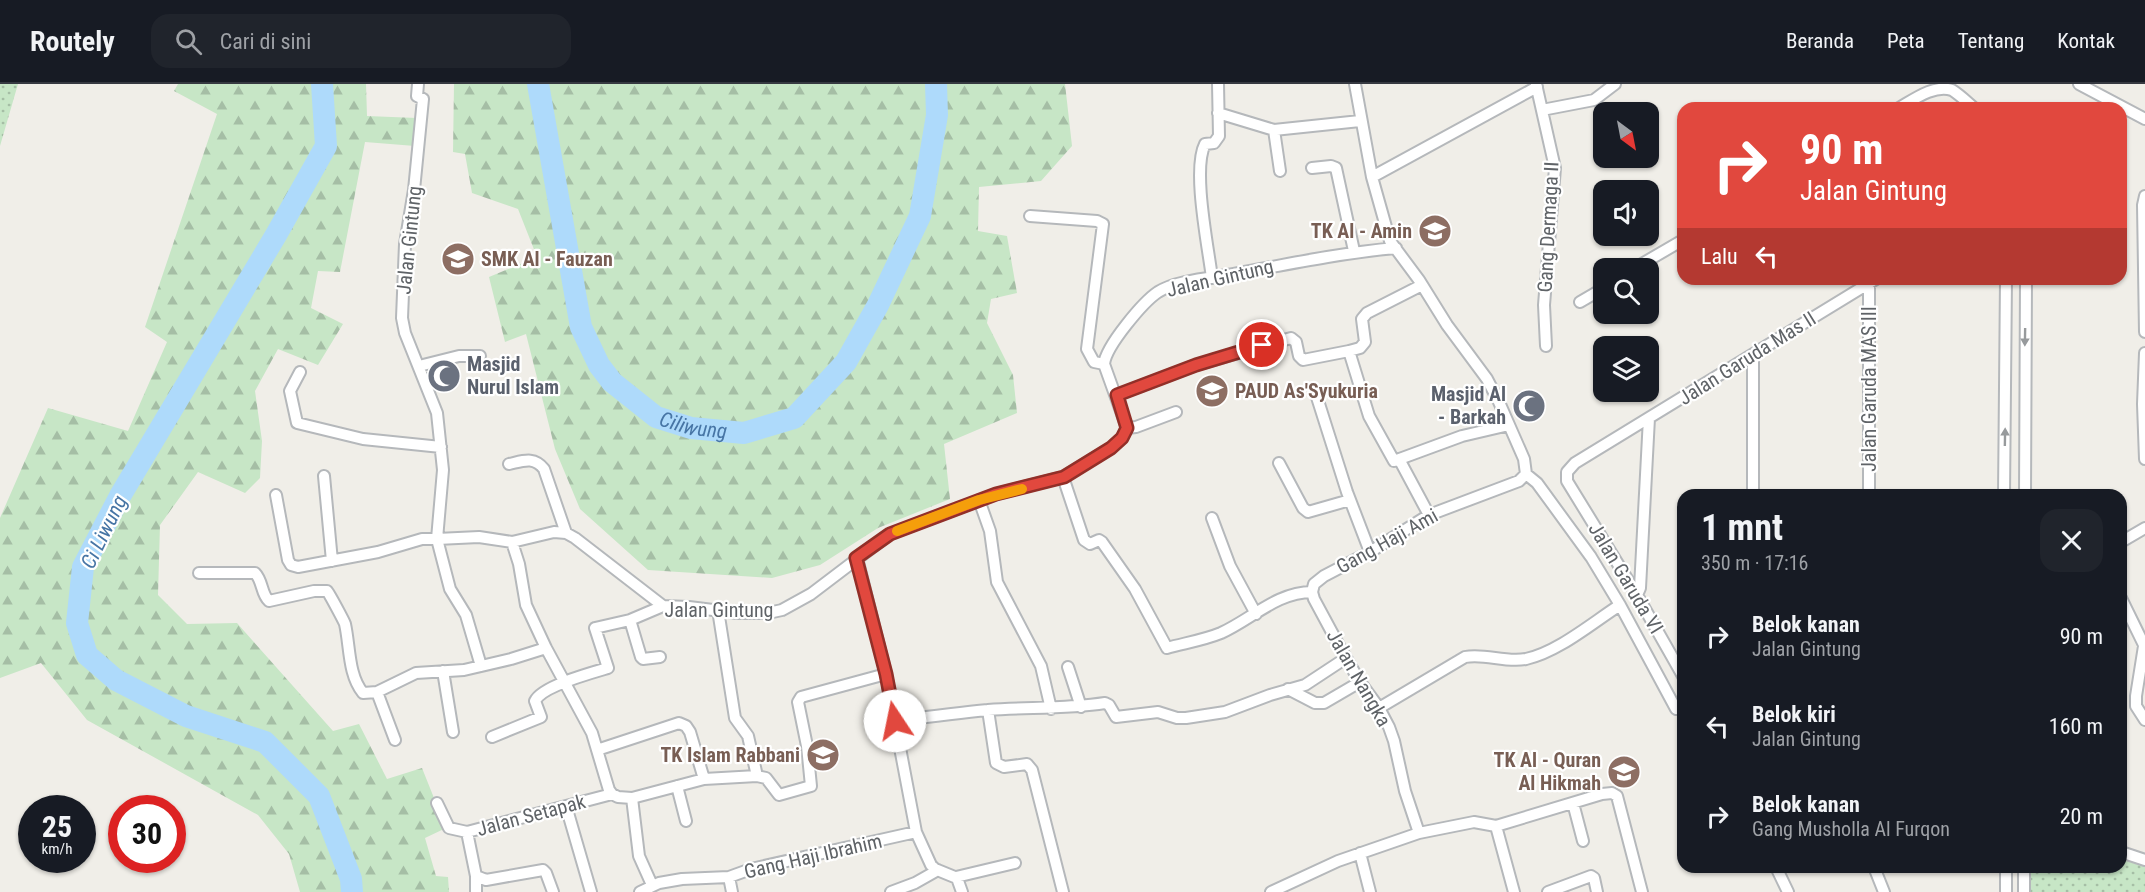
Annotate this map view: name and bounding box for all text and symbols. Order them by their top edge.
search box [151,14,571,68]
text: Routely [30,25,115,58]
icon: search [172,25,205,58]
text: Cari di sini [220,29,311,54]
text: Beranda [1786,29,1854,53]
text: Peta [1887,29,1925,53]
text: Tentang [1958,29,2024,53]
text: Kontak [2057,29,2115,53]
north arrow [1593,102,1659,168]
map controls [1593,102,1659,402]
text: 90 m [1800,125,1883,174]
icon: right [1701,126,1779,204]
street label: Gang Dermaga II [1533,161,1563,293]
text: Jalan Gintung [1800,175,1947,207]
button: sound [1593,180,1659,246]
street label: Jalan Gintung [391,185,427,295]
school or university icon: TK Al - Amin [1417,213,1453,249]
place label: TK Al - Amin [1311,219,1412,243]
icon: left [1750,240,1783,273]
school or university icon: SMK Al - Fauzan [440,241,476,277]
text: Lalu [1701,244,1738,269]
place label: SMK Al - Fauzan [481,247,613,271]
street label: Jalan Gintung [1164,254,1276,302]
button: search [1593,258,1659,324]
street label: Jalan Garuda Mas II [1674,306,1820,410]
street label: Jalan Garuda MAS III [1857,306,1881,472]
pin [1236,319,1287,370]
icon: arrive [1245,328,1278,361]
one-way arrow [2020,328,2029,347]
button: layers [1593,336,1659,402]
place label: Masjid Nurul Islam [467,352,559,399]
mosque icon: Masjid Nurul Islam [426,358,462,394]
school or university icon: PAUD As'Syukuria [1194,373,1230,409]
place label: PAUD As'Syukuria [1235,379,1378,403]
place label: Masjid Al - Barkah [1431,382,1506,429]
mosque icon: Masjid Al - Barkah [1511,388,1547,424]
water label: Ciliwung [656,407,728,443]
one-way arrow [2000,427,2009,446]
water label: Ci Liwung [76,492,132,572]
street label: Gang Haji Ami [1332,503,1442,579]
text: 1 mnt [1701,507,1783,549]
button: close [2040,509,2103,572]
street label: Jalan Garuda VI [1583,518,1669,638]
text: 350 m · 17:16 [1701,551,1808,575]
street label: Jalan Gintung [665,598,773,622]
text: Belok kanan [1752,612,1860,637]
icon: right [1701,620,1734,653]
text: 90 m [2060,624,2103,649]
street label: Jalan Nangka [1322,625,1396,731]
text: Jalan Gintung [1752,637,1861,661]
position arrow [863,689,927,753]
text: Belok kiri [1752,702,1836,727]
icon: left [1701,710,1734,743]
text: 160 m [2049,714,2103,739]
text: Jalan Gintung [1752,727,1861,751]
school or university icon: TK Islam Rabbani [805,737,841,773]
place label: TK Islam Rabbani [660,743,800,767]
place label: TK Al - Quran Al Hikmah [1494,748,1601,795]
school or university icon: TK Al - Quran Al Hikmah [1606,754,1642,790]
street label: Jalan Setapak [474,789,588,841]
text: Belok kanan [1752,792,1860,817]
speed limit sign: 30 [108,795,186,873]
icon: right [1701,800,1734,833]
text: 20 m [2060,804,2103,829]
text: 25 [42,809,72,844]
text: Gang Musholla Al Furqon [1752,817,1950,841]
street label: Gang Haji Ibrahim [742,828,884,884]
text: km/h [42,840,72,858]

